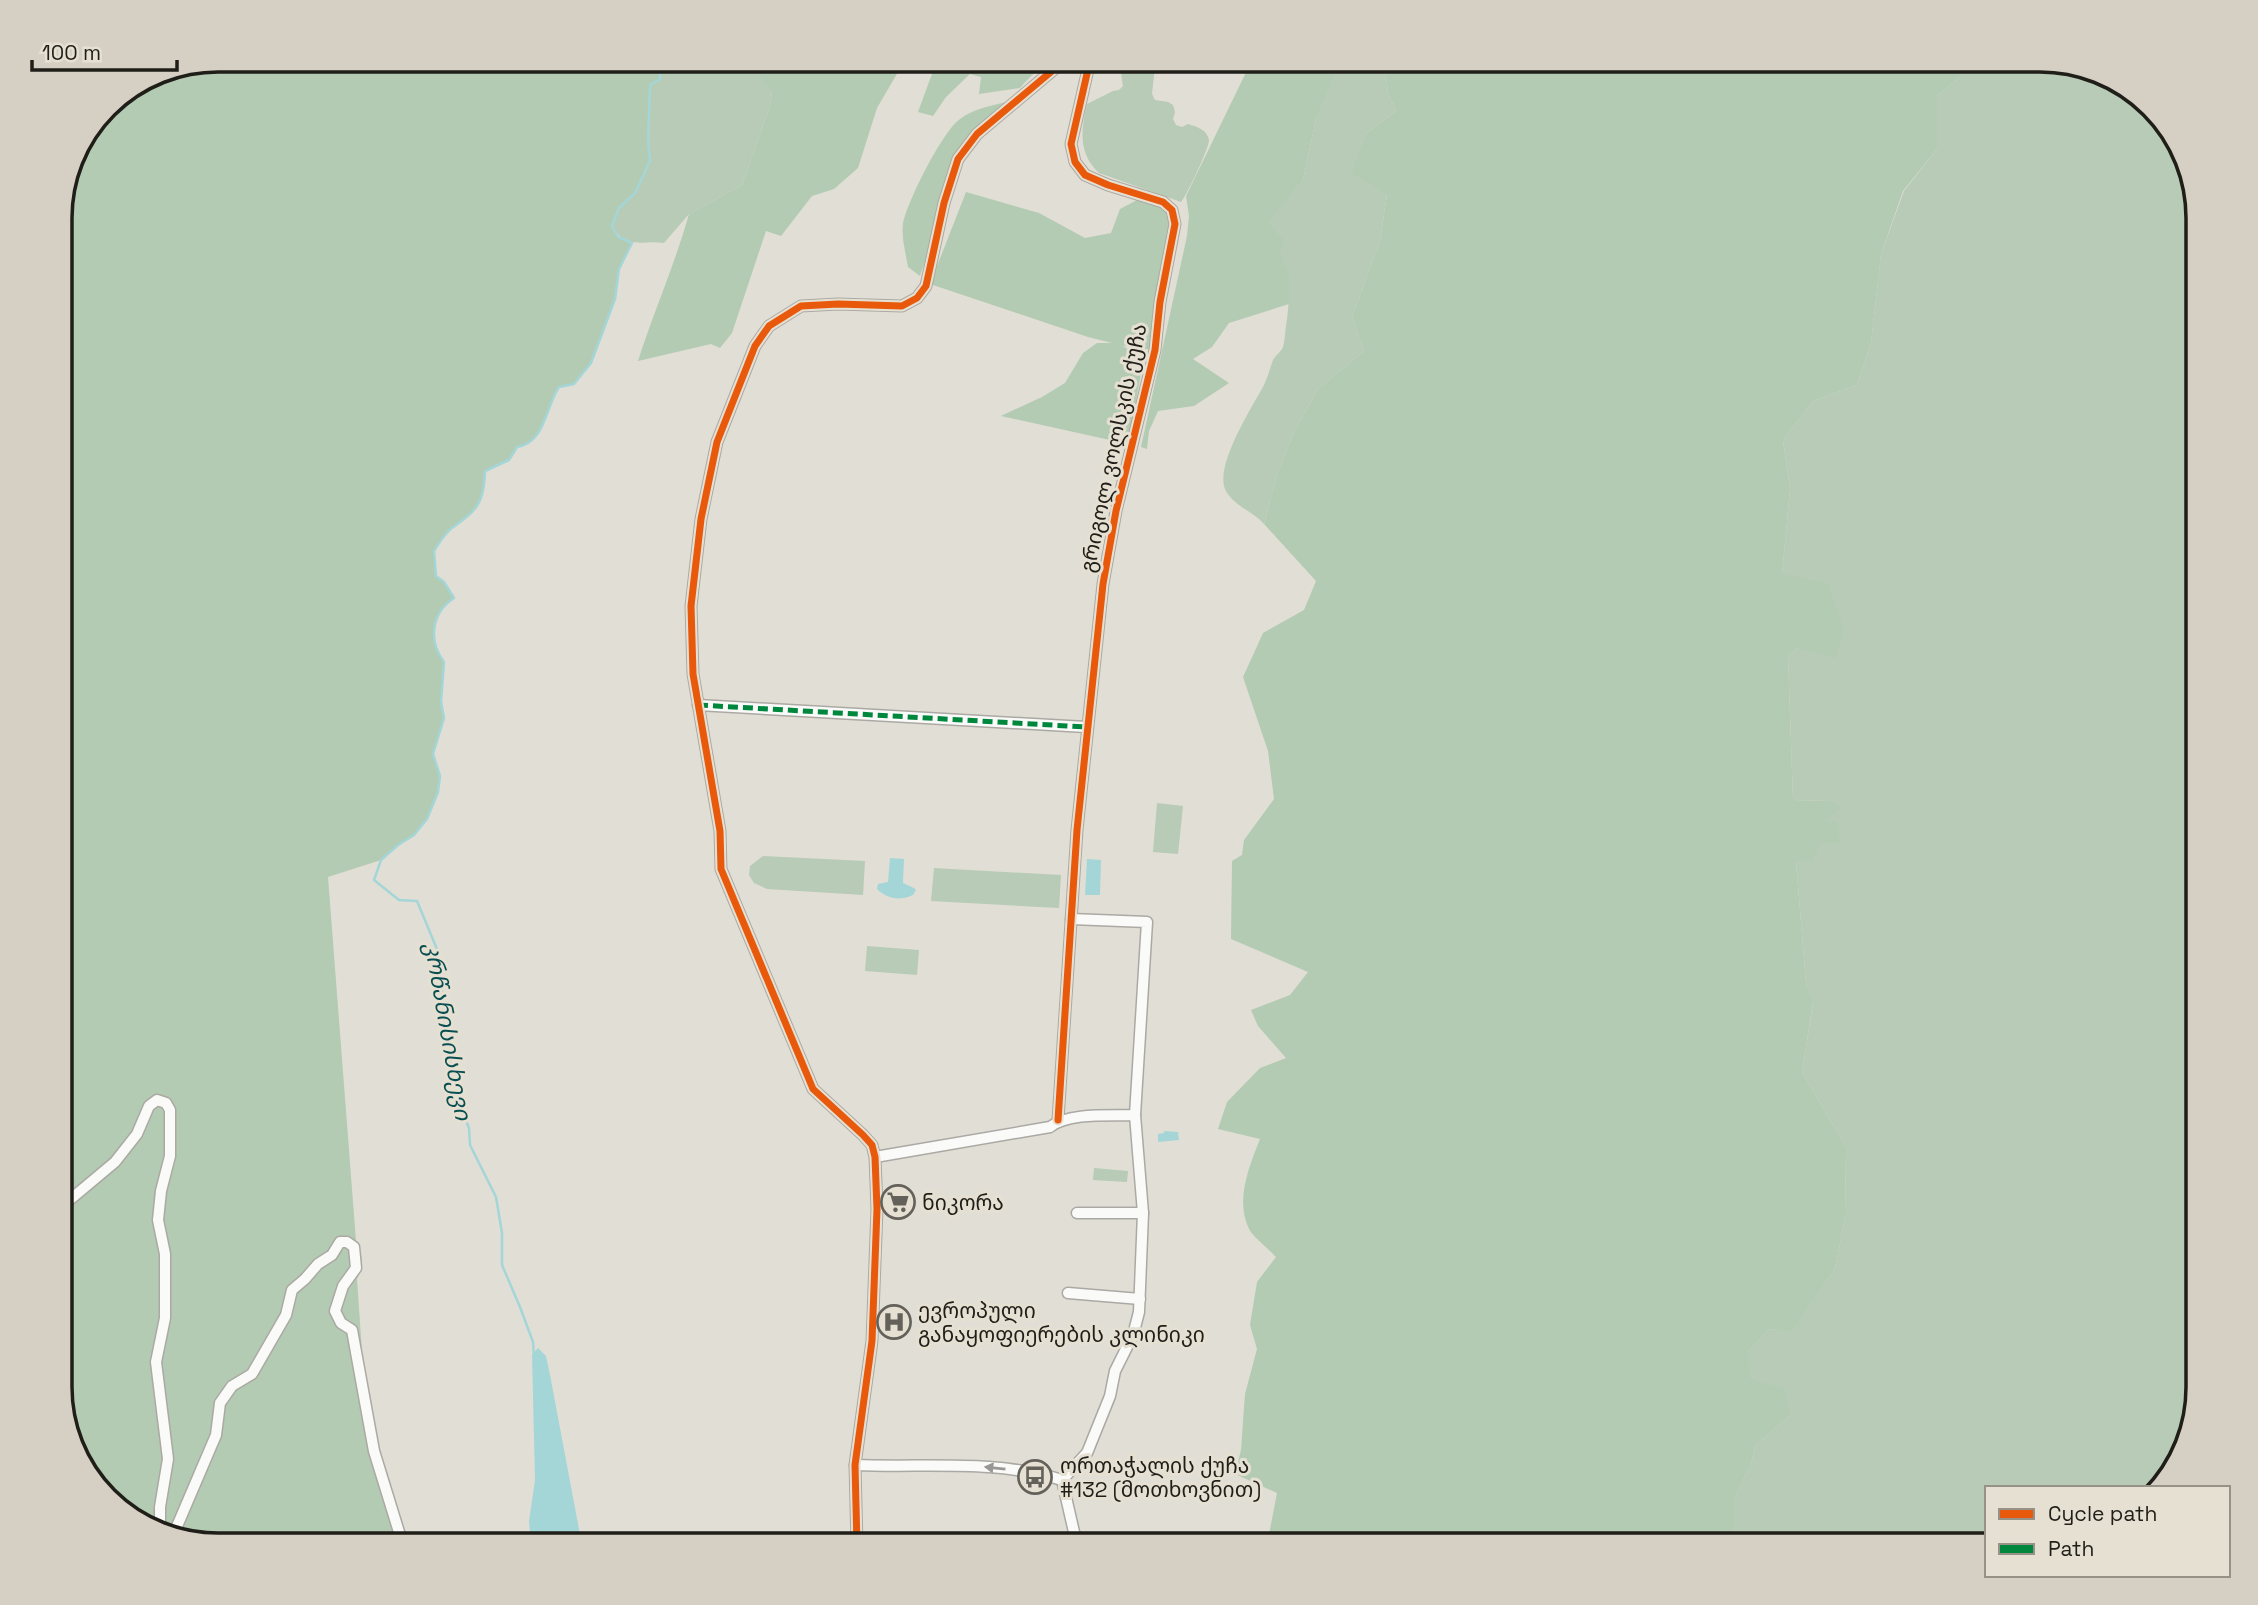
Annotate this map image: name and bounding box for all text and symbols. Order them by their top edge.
scale bar [32,28,177,72]
text: 100 m [42,39,101,66]
street label: გრიგოლ ვოლსკის ქუჩა [1073,321,1153,575]
water label: კრწანისისხევი [418,940,479,1123]
supermarket icon: ნიკორა [879,1183,917,1221]
place label: ნიკორა [922,1189,1004,1216]
place label: ევროპული განაყოფიერების კლინიკი [918,1297,1205,1348]
hospital icon: ევროპული განაყოფიერების კლინიკი [875,1303,913,1341]
place label: ორთაჭალის ქუჩა #132 (მოთხოვნით) [1060,1452,1261,1503]
bus stop icon: ორთაჭალის ქუჩა #132 (მოთხოვნით) [1016,1458,1054,1496]
one-way arrow [984,1463,1006,1474]
legend [1985,1486,2230,1577]
text: Cycle path [2048,1500,2157,1527]
text: Path [2048,1535,2094,1562]

